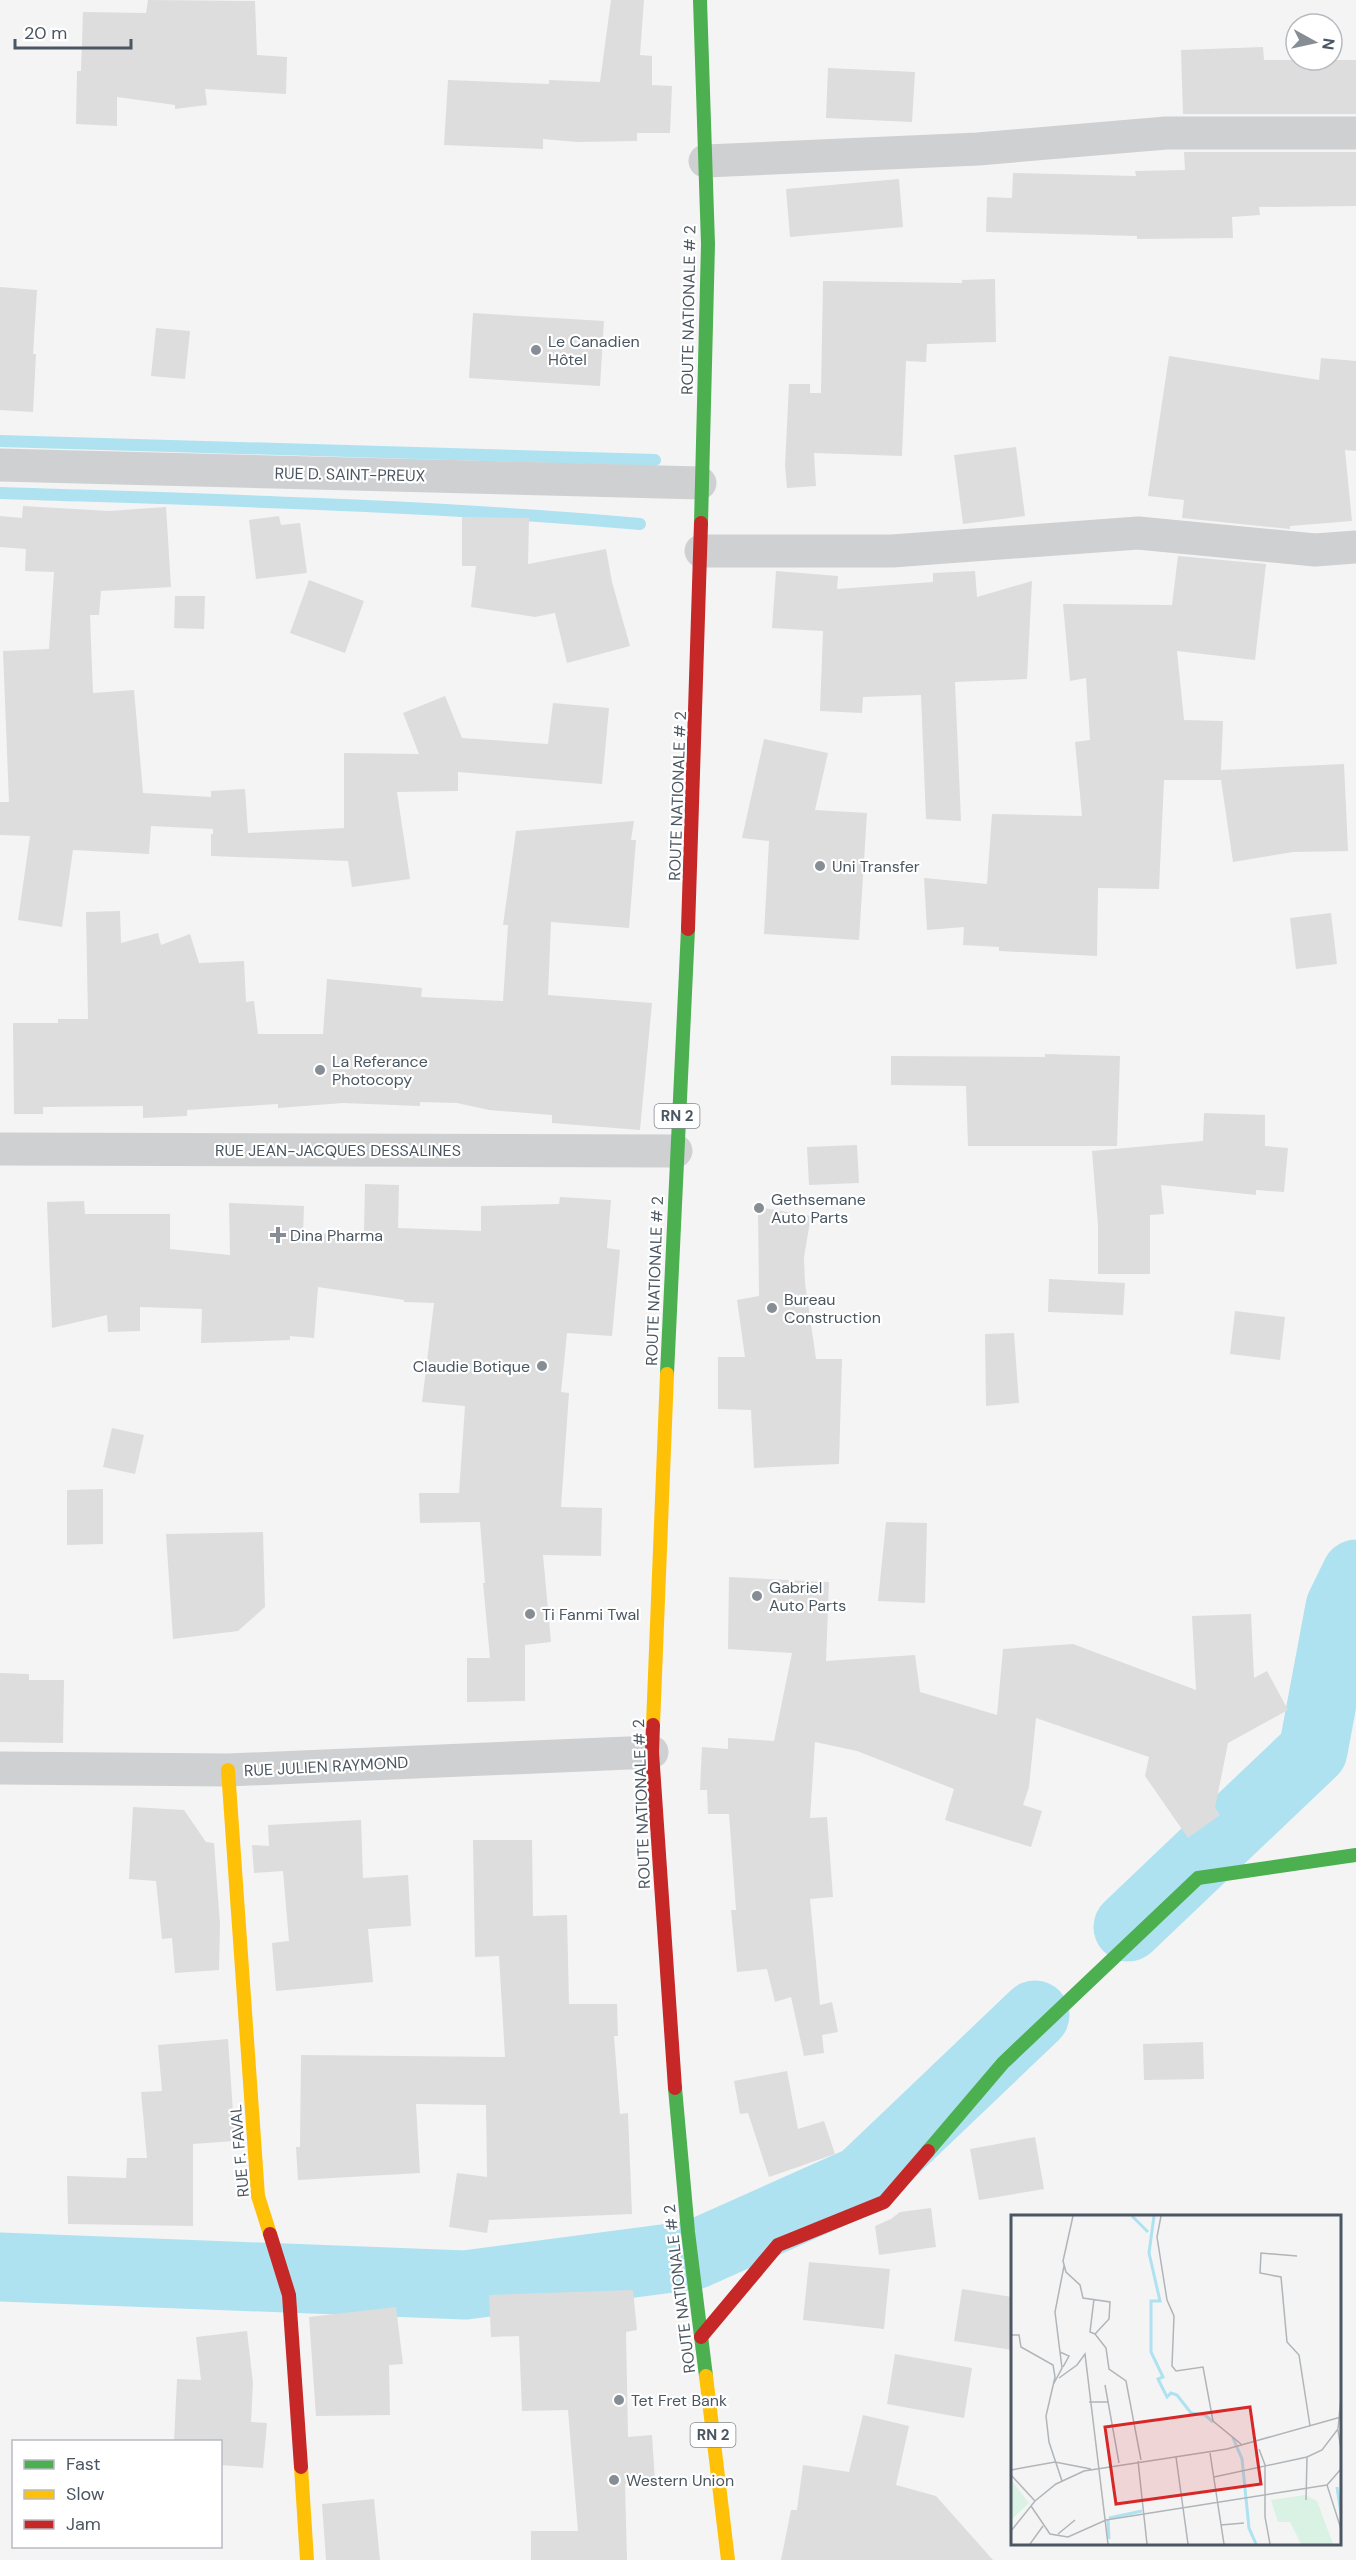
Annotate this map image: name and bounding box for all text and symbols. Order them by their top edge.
scale bar [15,12,130,50]
north arrow [1284,12,1344,72]
text: 20 m [24,21,67,45]
text: N [1317,37,1340,51]
street label: ROUTE NATIONALE # 2 [677,225,700,395]
place label: Le Canadien Hôtel [548,331,640,370]
marker: Le Canadien Hôtel [529,343,543,357]
street label: RUE D. SAINT-PREUX [274,463,426,486]
street label: ROUTE NATIONALE # 2 [664,711,691,881]
place label: Uni Transfer [832,856,920,877]
marker: Uni Transfer [813,859,827,873]
place label: La Referance Photocopy [332,1051,428,1090]
marker: La Referance Photocopy [313,1063,327,1077]
road number: RN 2 [654,1104,700,1128]
street label: RUE JEAN-JACQUES DESSALINES [215,1140,461,1161]
place label: Gethsemane Auto Parts [771,1189,866,1228]
street label: ROUTE NATIONALE # 2 [641,1196,668,1366]
marker: Gethsemane Auto Parts [752,1201,766,1215]
place label: Dina Pharma [290,1225,383,1246]
marker: Dina Pharma [271,1228,285,1242]
place label: Bureau Construction [784,1289,881,1328]
marker: Bureau Construction [765,1301,779,1315]
place label: Claudie Botique [413,1356,530,1377]
marker: Claudie Botique [535,1359,549,1373]
place label: Gabriel Auto Parts [769,1577,846,1616]
marker: Gabriel Auto Parts [750,1589,764,1603]
place label: Ti Fanmi Twal [542,1604,640,1625]
marker: Ti Fanmi Twal [523,1607,537,1621]
street label: ROUTE NATIONALE # 2 [628,1719,655,1889]
street label: RUE JULIEN RAYMOND [243,1752,409,1781]
street label: RUE F. FAVAL [225,2104,254,2198]
street label: ROUTE NATIONALE # 2 [659,2203,700,2375]
inset map [1011,2215,1341,2545]
place label: Tet Fret Bank [631,2390,727,2411]
marker: Tet Fret Bank [612,2393,626,2407]
road number: RN 2 [690,2423,736,2447]
legend [12,2440,222,2548]
text: Fast [66,2452,101,2476]
place label: Western Union [626,2470,734,2491]
marker: Western Union [607,2473,621,2487]
text: Slow [66,2482,105,2506]
text: Jam [66,2512,101,2536]

